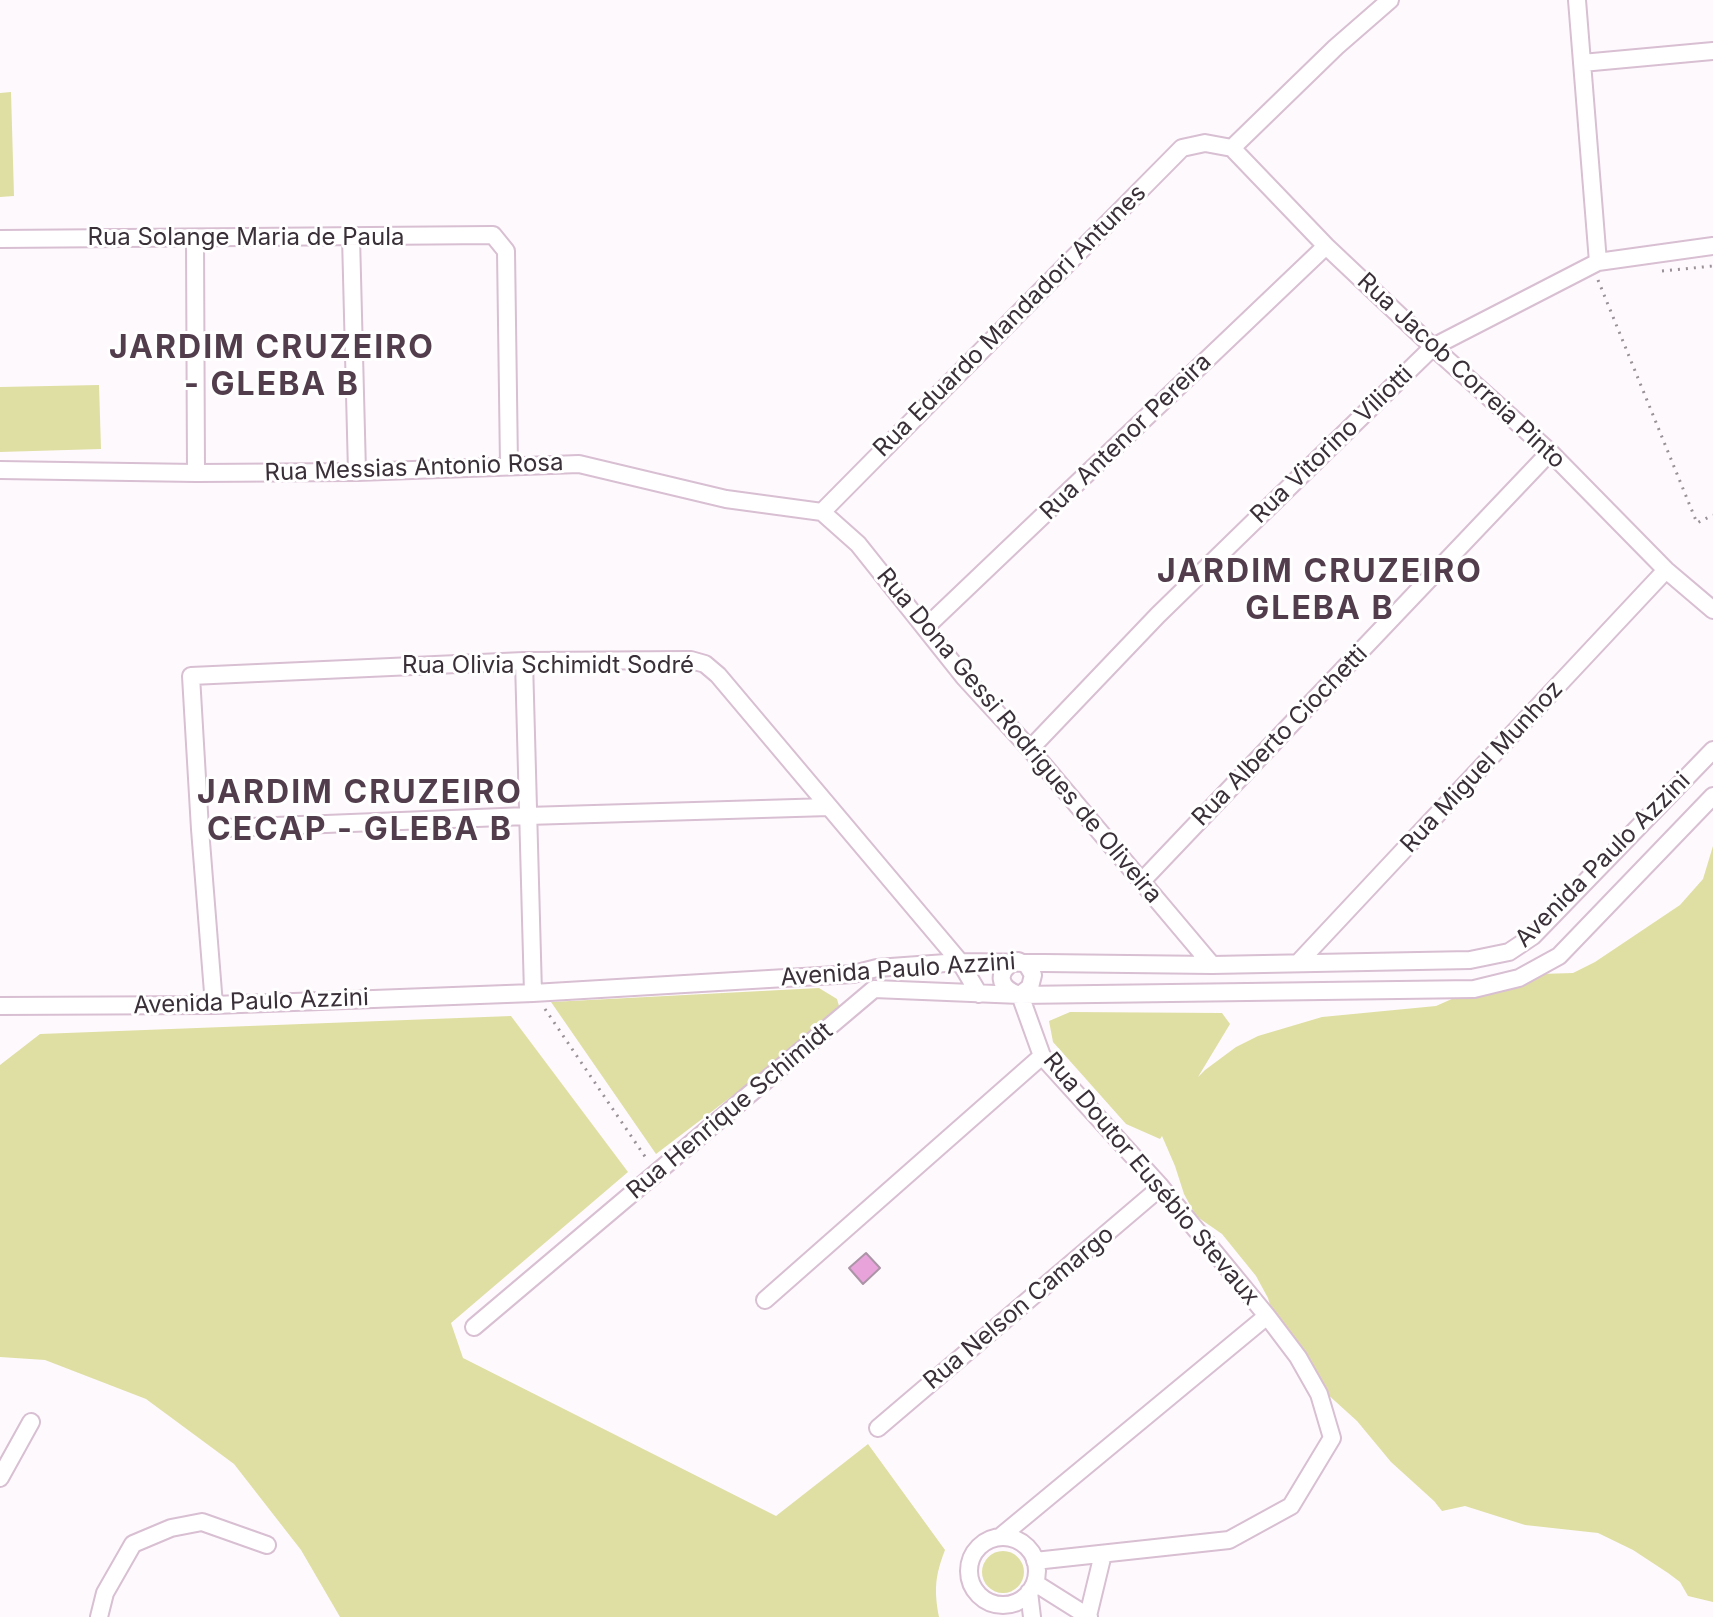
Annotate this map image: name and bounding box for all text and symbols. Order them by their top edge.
street label: Rua Eduardo Mandadori Antunes [868,179,1152,463]
street label: Rua Solange Maria de Paula [88,224,404,252]
street label: Rua Jacob Correia Pinto [1351,267,1571,475]
district label: JARDIM CRUZEIRO - GLEBA B [109,329,435,404]
street label: Rua Antenor Pereira [1034,348,1218,526]
street label: Rua Vitorino Viliotti [1245,360,1419,530]
street label: Rua Messias Antonio Rosa [264,448,564,488]
district label: JARDIM CRUZEIRO GLEBA B [1157,553,1483,628]
street label: Rua Dona Gessi Rodrigues de Oliveira [870,563,1168,909]
street label: Rua Alberto Ciochetti [1186,640,1374,832]
street label: Rua Olivia Schimidt Sodré [402,652,694,680]
street label: Rua Miguel Munhoz [1395,675,1569,859]
street label: Avenida Paulo Azzini [1509,766,1697,954]
district label: JARDIM CRUZEIRO CECAP - GLEBA B [197,774,523,849]
street label: Avenida Paulo Azzini [779,947,1017,993]
street label: Avenida Paulo Azzini [133,983,369,1021]
street label: Rua Henrique Schimidt [621,1017,839,1205]
street label: Rua Doutor Eusébio Stevaux [1037,1047,1265,1311]
street label: Rua Nelson Camargo [918,1220,1120,1396]

